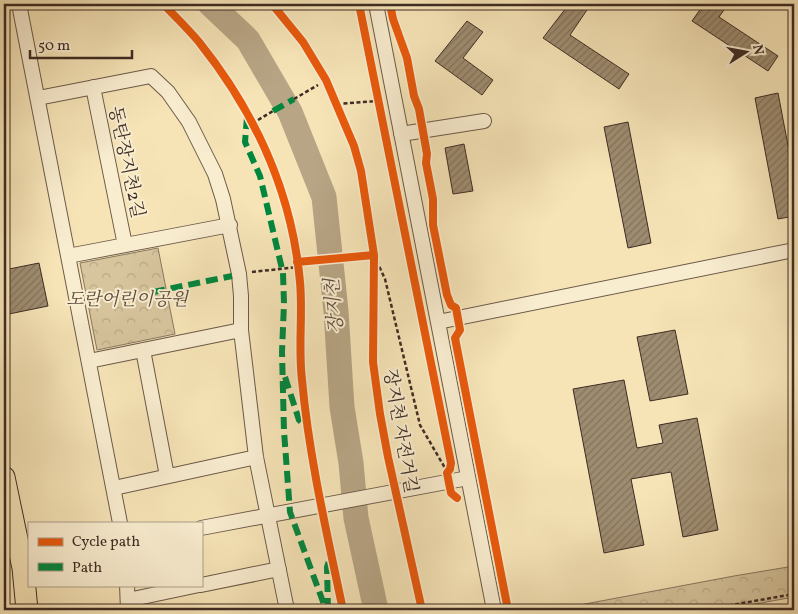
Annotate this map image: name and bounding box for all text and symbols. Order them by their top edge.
scale bar [30,28,132,60]
north arrow [720,28,770,78]
text: 50 m [38,36,70,57]
text: N [747,43,768,57]
street label: 동탄장지천2길 [101,104,150,221]
water label: 장지천 [319,276,350,334]
park label: 도란어린이공원 [66,288,189,313]
street label: 장지천 자전거길 [376,367,423,495]
legend [28,522,202,586]
text: Cycle path [72,532,140,553]
text: Path [72,558,102,579]

